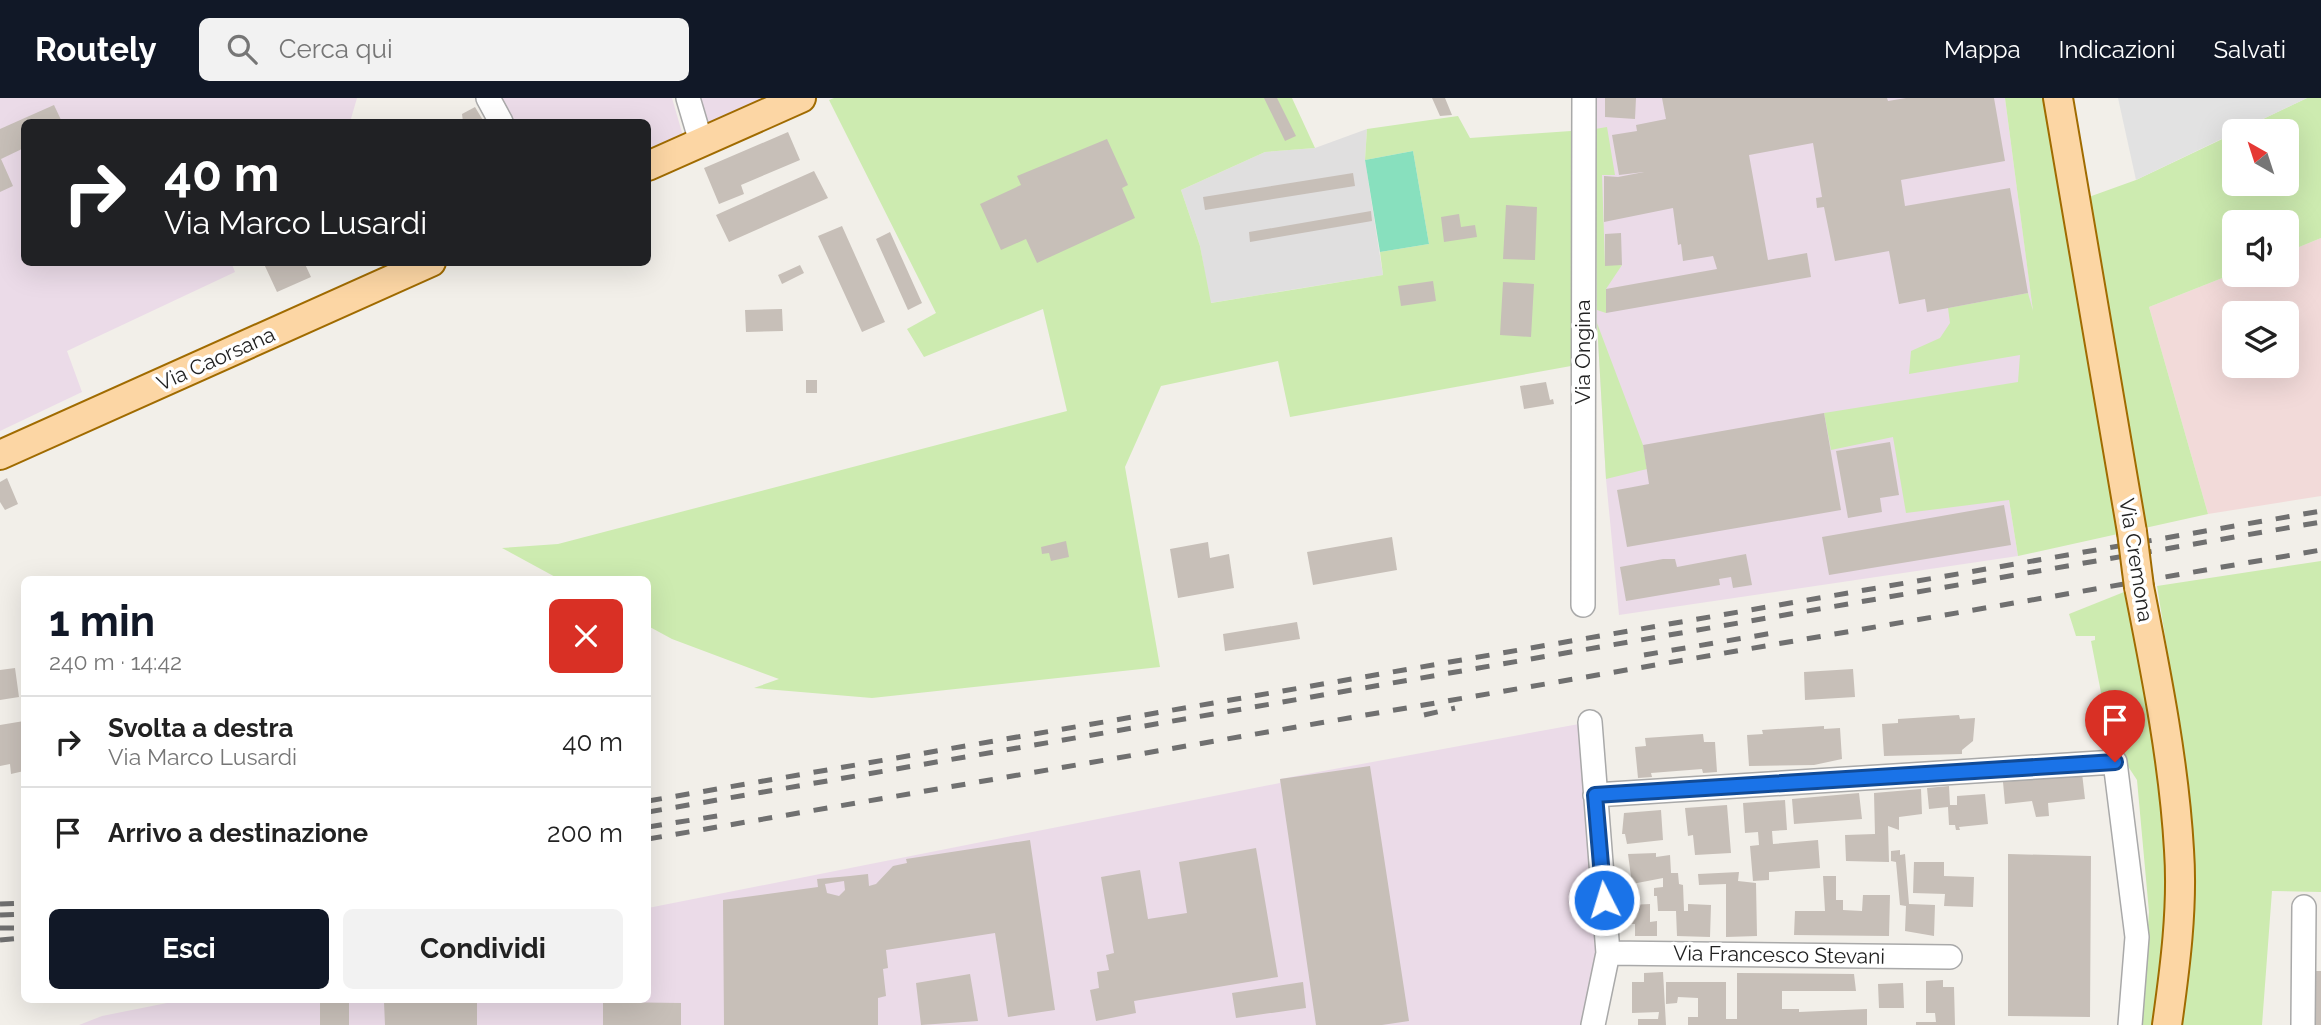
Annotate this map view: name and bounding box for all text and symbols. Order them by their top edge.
search box [199,18,689,81]
text: Routely [35,30,157,69]
icon: search [223,30,261,68]
text: Cerca qui [279,34,393,64]
text: Mappa [1944,35,2021,64]
text: Indicazioni [2059,35,2176,64]
text: Salvati [2214,35,2286,64]
north arrow [2222,119,2300,196]
map controls [2222,119,2299,378]
text: 40 m [164,145,279,202]
icon: right [49,147,140,238]
text: Via Marco Lusardi [164,204,427,241]
button: sound [2222,210,2299,287]
street label: Via Ongina [1570,300,1595,404]
button: layers [2222,301,2299,378]
street label: Via Caorsana [153,321,279,396]
street label: Via Cremona [2114,496,2159,624]
text: 1 min [49,597,155,646]
button: close [549,599,623,673]
text: 240 m · 14:42 [49,648,182,675]
pin [2085,690,2145,762]
icon: arrive [2096,701,2134,739]
text: Svolta a destra [108,713,294,743]
icon: right [49,723,87,761]
text: 40 m [562,727,623,757]
text: Via Marco Lusardi [108,743,297,770]
icon: arrive [49,814,87,852]
text: Arrivo a destinazione [108,818,368,848]
text: 200 m [547,818,623,848]
position arrow [1567,863,1641,937]
button: Esci [49,909,329,989]
button: Condividi [343,909,623,989]
street label: Via Francesco Stevani [1673,940,1885,969]

